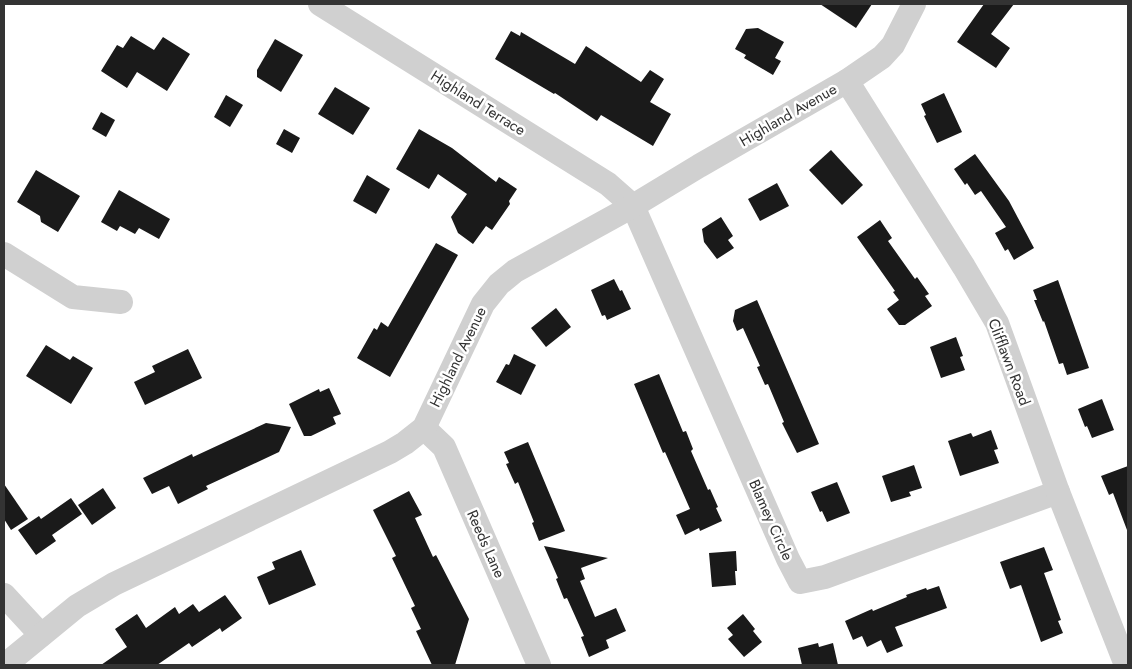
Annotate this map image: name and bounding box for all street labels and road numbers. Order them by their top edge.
street label: Highland Terrace [426,65,530,141]
street label: Highland Avenue [735,78,841,152]
street label: Highland Avenue [424,303,492,411]
street label: Clifflawn Road [982,315,1036,409]
street label: Blamey Circle [743,476,799,564]
street label: Reeds Lane [461,506,511,582]

